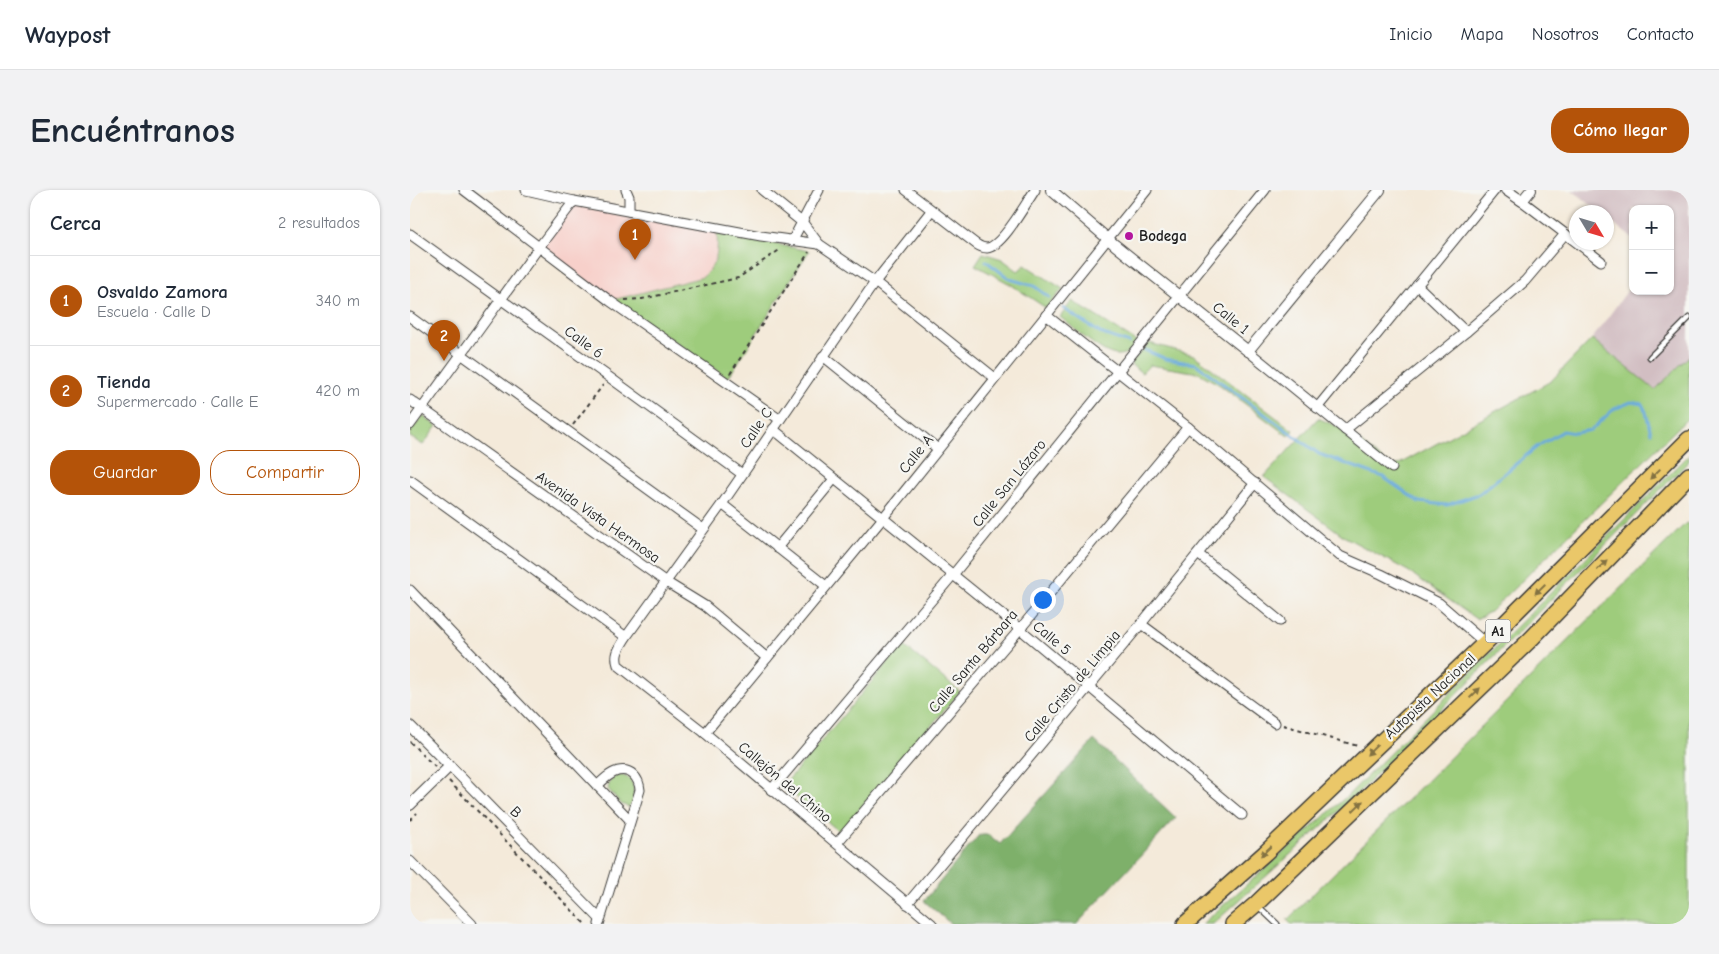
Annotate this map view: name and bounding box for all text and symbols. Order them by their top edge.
text: Waypost [25,21,110,49]
text: Inicio [1389,24,1433,45]
text: Mapa [1461,24,1504,45]
text: Nosotros [1532,24,1599,45]
text: Contacto [1627,24,1694,45]
button: Cómo llegar [1551,108,1689,153]
text: Encuéntranos [30,110,235,151]
north arrow [1569,205,1614,250]
map controls [1629,205,1674,295]
button: + [1629,205,1674,250]
text: Cerca [50,211,101,235]
text: 2 resultados [278,214,360,232]
pin: 1 [619,219,651,260]
place label: Bodega [1139,227,1187,245]
marker: Bodega [1123,230,1135,242]
button: − [1629,250,1674,295]
text: Osvaldo Zamora [97,281,228,303]
text: 1 [63,292,69,310]
text: 340 m [316,292,360,310]
street label: Calle 1 [1209,298,1253,338]
text: Escuela · Calle D [97,303,211,321]
pin: 2 [428,320,460,361]
street label: Calle 6 [561,322,607,362]
text: Tienda [97,371,151,393]
text: 2 [62,382,70,400]
text: 420 m [316,382,360,400]
text: Supermercado · Calle E [97,393,259,411]
street label: Calle C [736,404,776,452]
street label: Calle A [895,431,937,477]
street label: Calle San Lázaro [968,435,1050,531]
button: Guardar [50,450,200,495]
button: Compartir [210,450,360,495]
street label: Avenida Vista Hermosa [532,467,664,567]
one-way arrow [1649,467,1661,479]
one-way arrow [1596,559,1608,571]
one-way arrow [1534,582,1546,594]
your location [1030,587,1056,613]
street label: Calle Santa Bárbara [925,606,1021,716]
street label: Calle 5 [1029,617,1075,659]
road number: A1 [1486,620,1510,642]
street label: Calle Cristo de Limpia [1020,626,1124,746]
street label: Autopista Nacional [1381,649,1479,743]
one-way arrow [1469,687,1481,699]
street label: Callejón del Chino [735,738,835,826]
one-way arrow [1367,744,1379,756]
one-way arrow [1352,800,1364,812]
street label: B [506,802,526,822]
one-way arrow [1261,845,1273,857]

